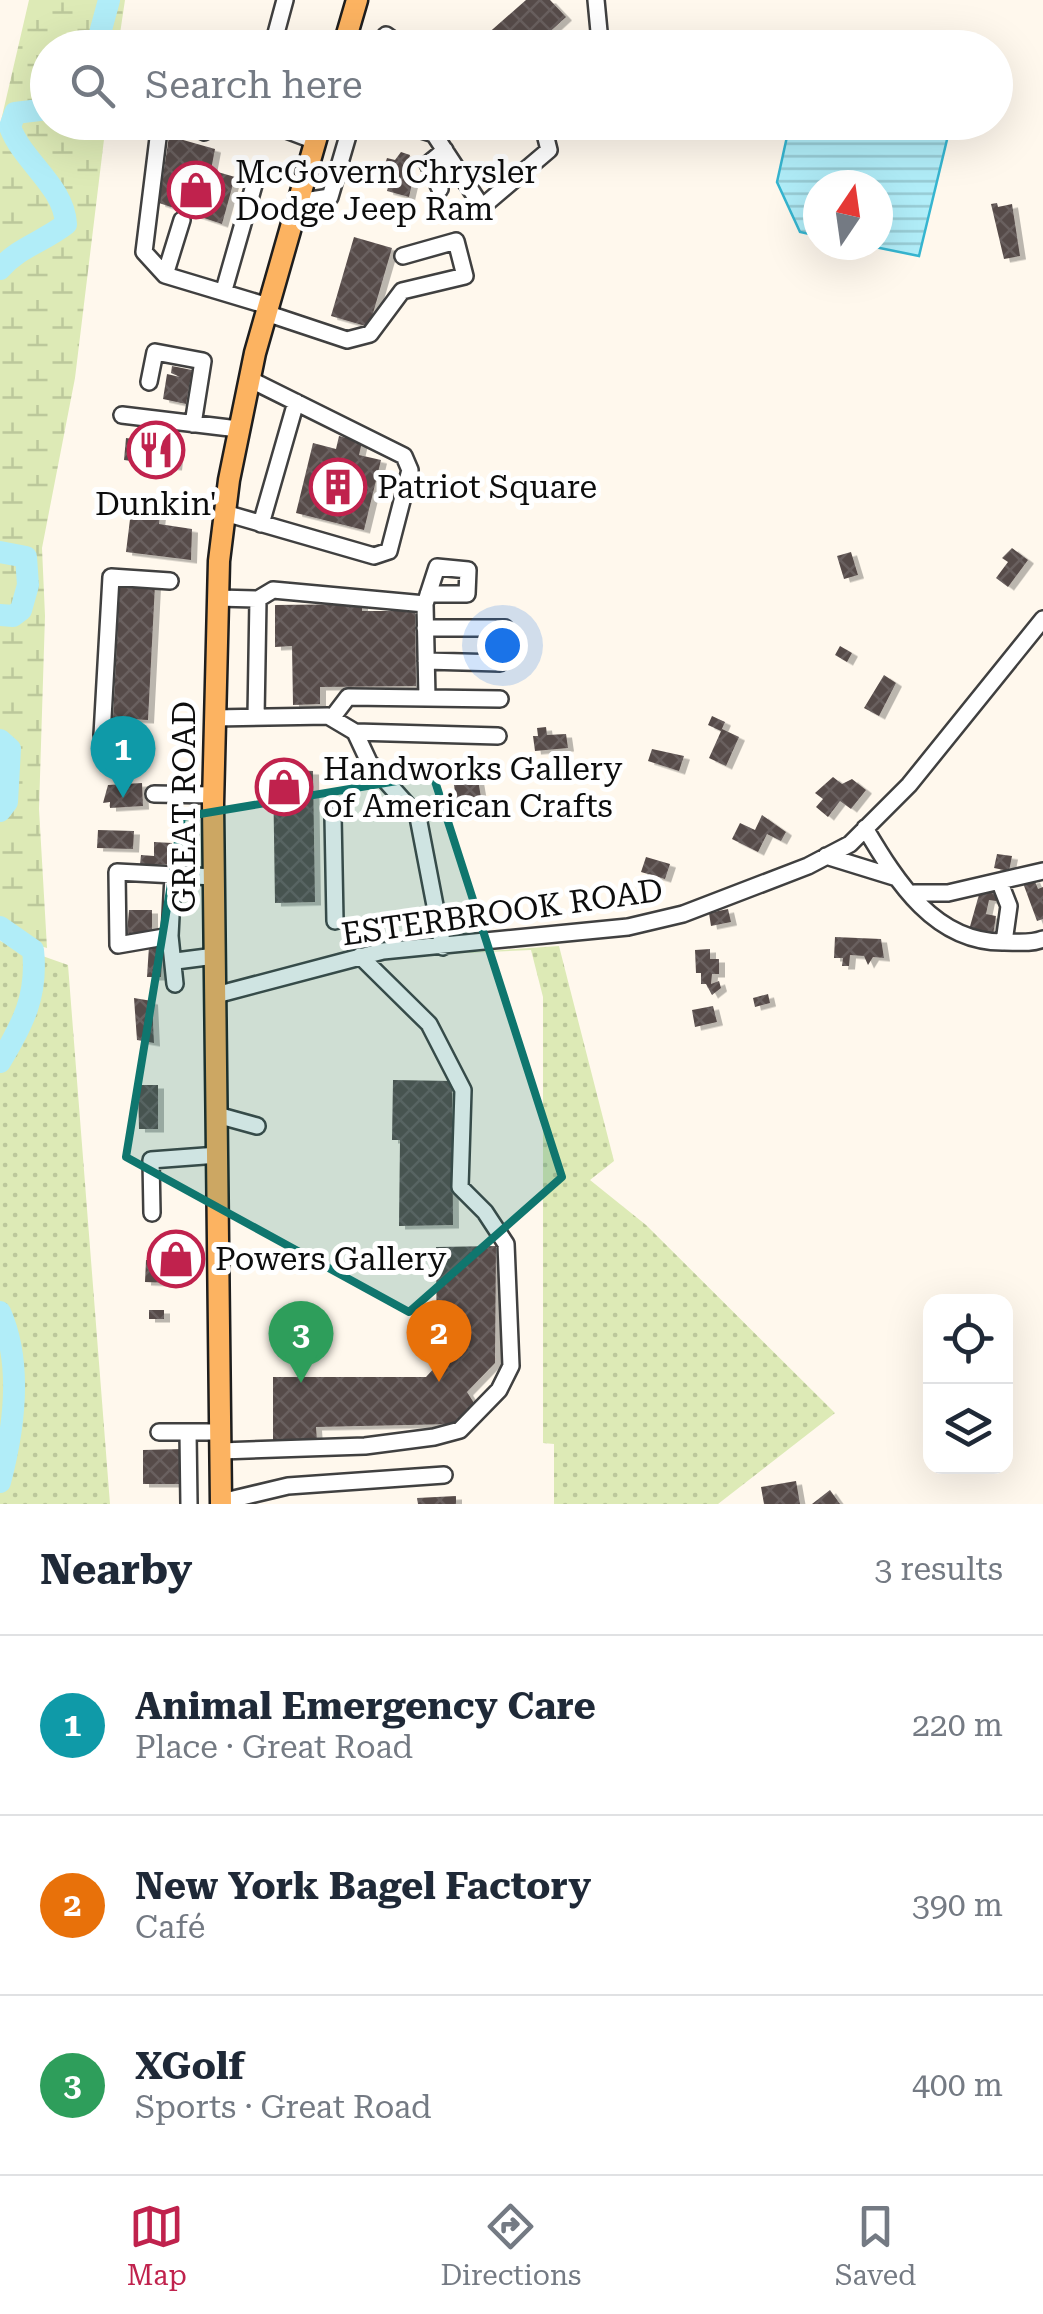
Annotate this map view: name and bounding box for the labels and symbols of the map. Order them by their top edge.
place label: McGovern Chrysler Dodge Jeep Ram [235,153,537,228]
shop icon: McGovern Chrysler Dodge Jeep Ram [166,160,226,220]
north arrow [803,170,893,260]
restaurant icon: Dunkin' [126,420,186,480]
building icon: Patriot Square [308,457,368,517]
place label: Patriot Square [377,468,597,506]
place label: Dunkin' [95,485,217,523]
your location [477,620,528,671]
street label: GREAT ROAD [165,701,203,913]
pin: 1 [90,716,156,798]
place label: Handworks Gallery of American Crafts [323,750,623,825]
shop icon: Handworks Gallery of American Crafts [254,757,314,817]
street label: ESTERBROOK ROAD [339,871,665,953]
shop icon: Powers Gallery [146,1229,206,1289]
place label: Powers Gallery [215,1240,447,1278]
pin: 3 [268,1300,334,1383]
pin: 2 [406,1300,472,1382]

